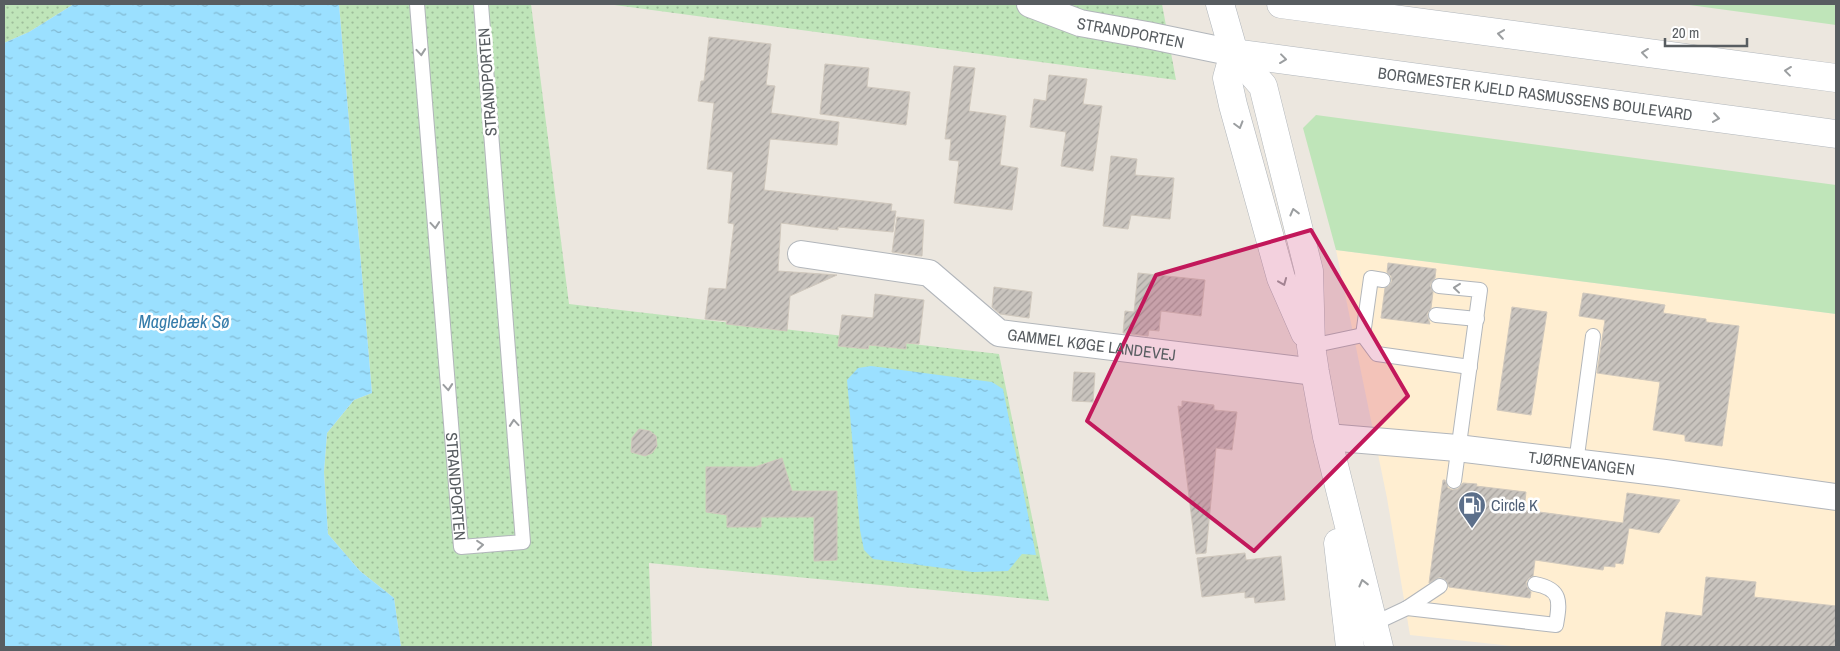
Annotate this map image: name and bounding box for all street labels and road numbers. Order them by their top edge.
street label: STRANDPORTEN [1075,12,1186,53]
street label: STRANDPORTEN [472,27,502,137]
street label: BORGMESTER KJELD RASMUSSENS BOULEVARD [1377,61,1694,126]
street label: GAMMEL KØGE LANDEVEJ [1006,323,1177,366]
street label: STRANDPORTEN [441,431,471,541]
street label: TJØRNEVANGEN [1527,446,1636,480]

